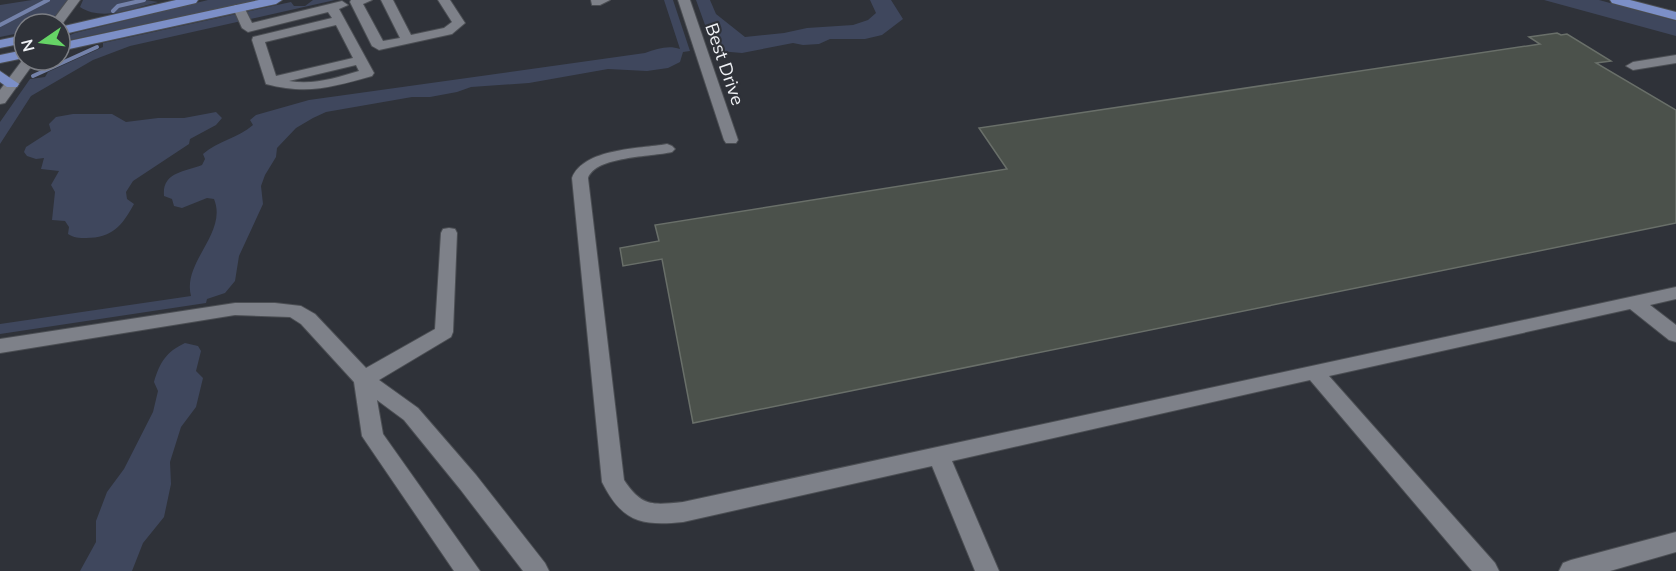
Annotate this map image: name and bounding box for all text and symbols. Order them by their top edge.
north arrow [12,12,72,72]
street label: Best Drive [700,20,750,108]
text: N [16,37,39,54]

